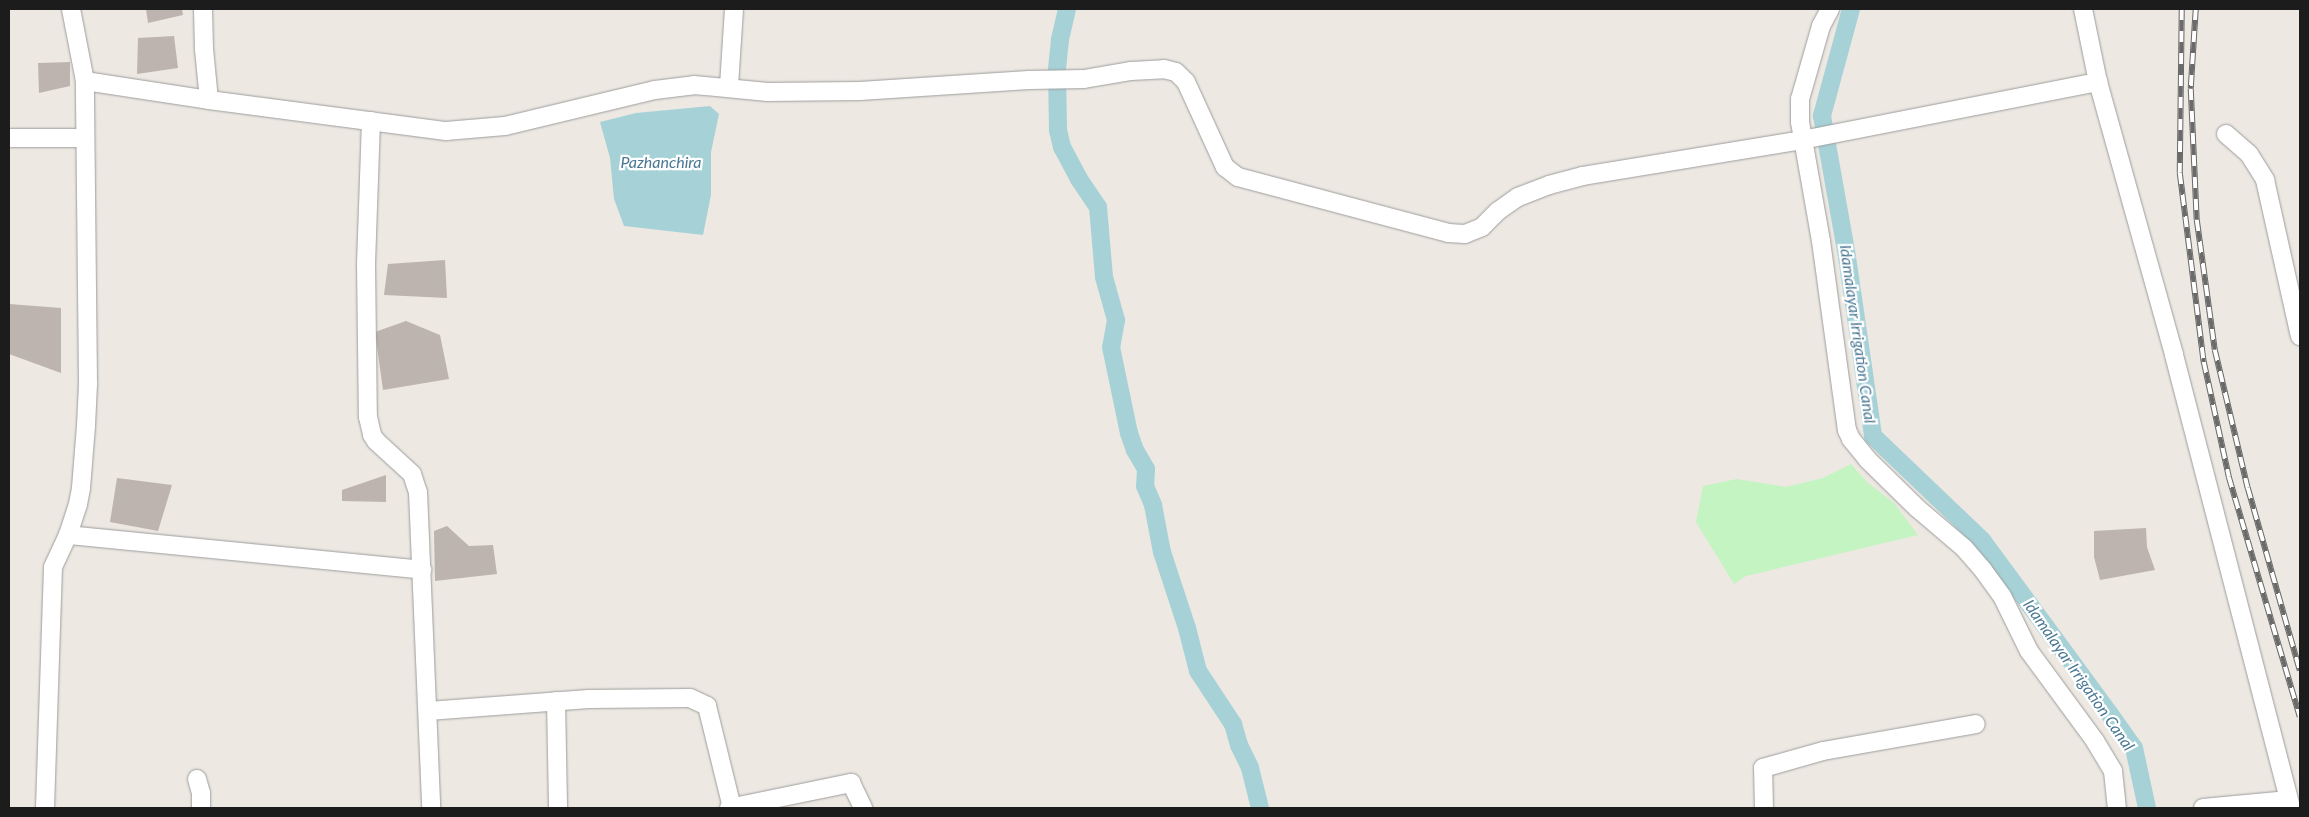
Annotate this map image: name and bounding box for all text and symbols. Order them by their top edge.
water label: Pazhanchira [620,152,702,172]
water label: Idamalayar Irrigation Canal [1836,243,1880,425]
water label: Idamalayar Irrigation Canal [2019,596,2139,754]

